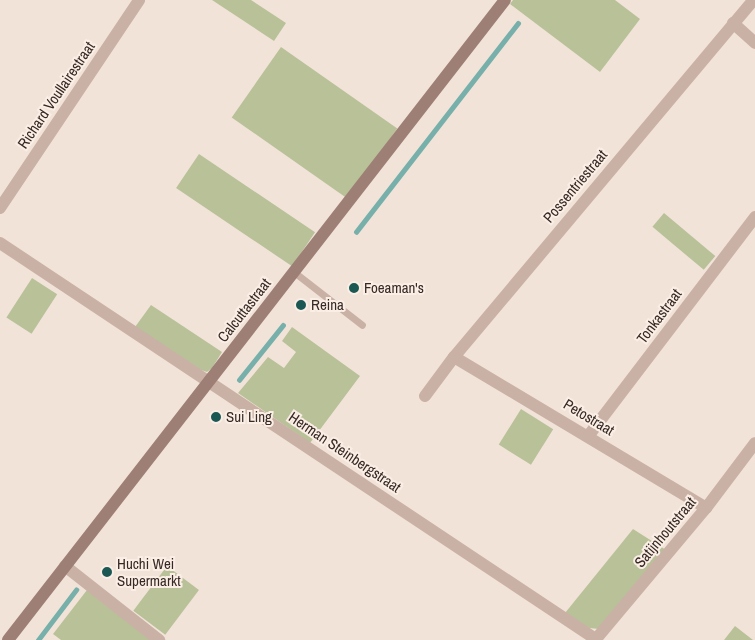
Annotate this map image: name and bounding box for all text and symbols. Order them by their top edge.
street label: Richard Voullairestraat [14,38,98,152]
street label: Possentriestraat [539,146,611,226]
street label: Calcuttastraat [214,275,274,345]
place label: Foeaman's [364,279,424,297]
marker: Foeaman's [348,282,360,294]
street label: Tonkastraat [633,285,685,347]
place label: Reina [311,296,344,314]
marker: Reina [295,299,307,311]
street label: Petostraat [560,395,618,439]
place label: Sui Ling [226,408,272,426]
street label: Herman Steinbergstraat [286,408,404,496]
marker: Sui Ling [210,411,222,423]
street label: Satijnhoutstraat [630,493,700,571]
place label: Huchi Wei Supermarkt [117,554,181,589]
marker: Huchi Wei Supermarkt [101,566,113,578]

